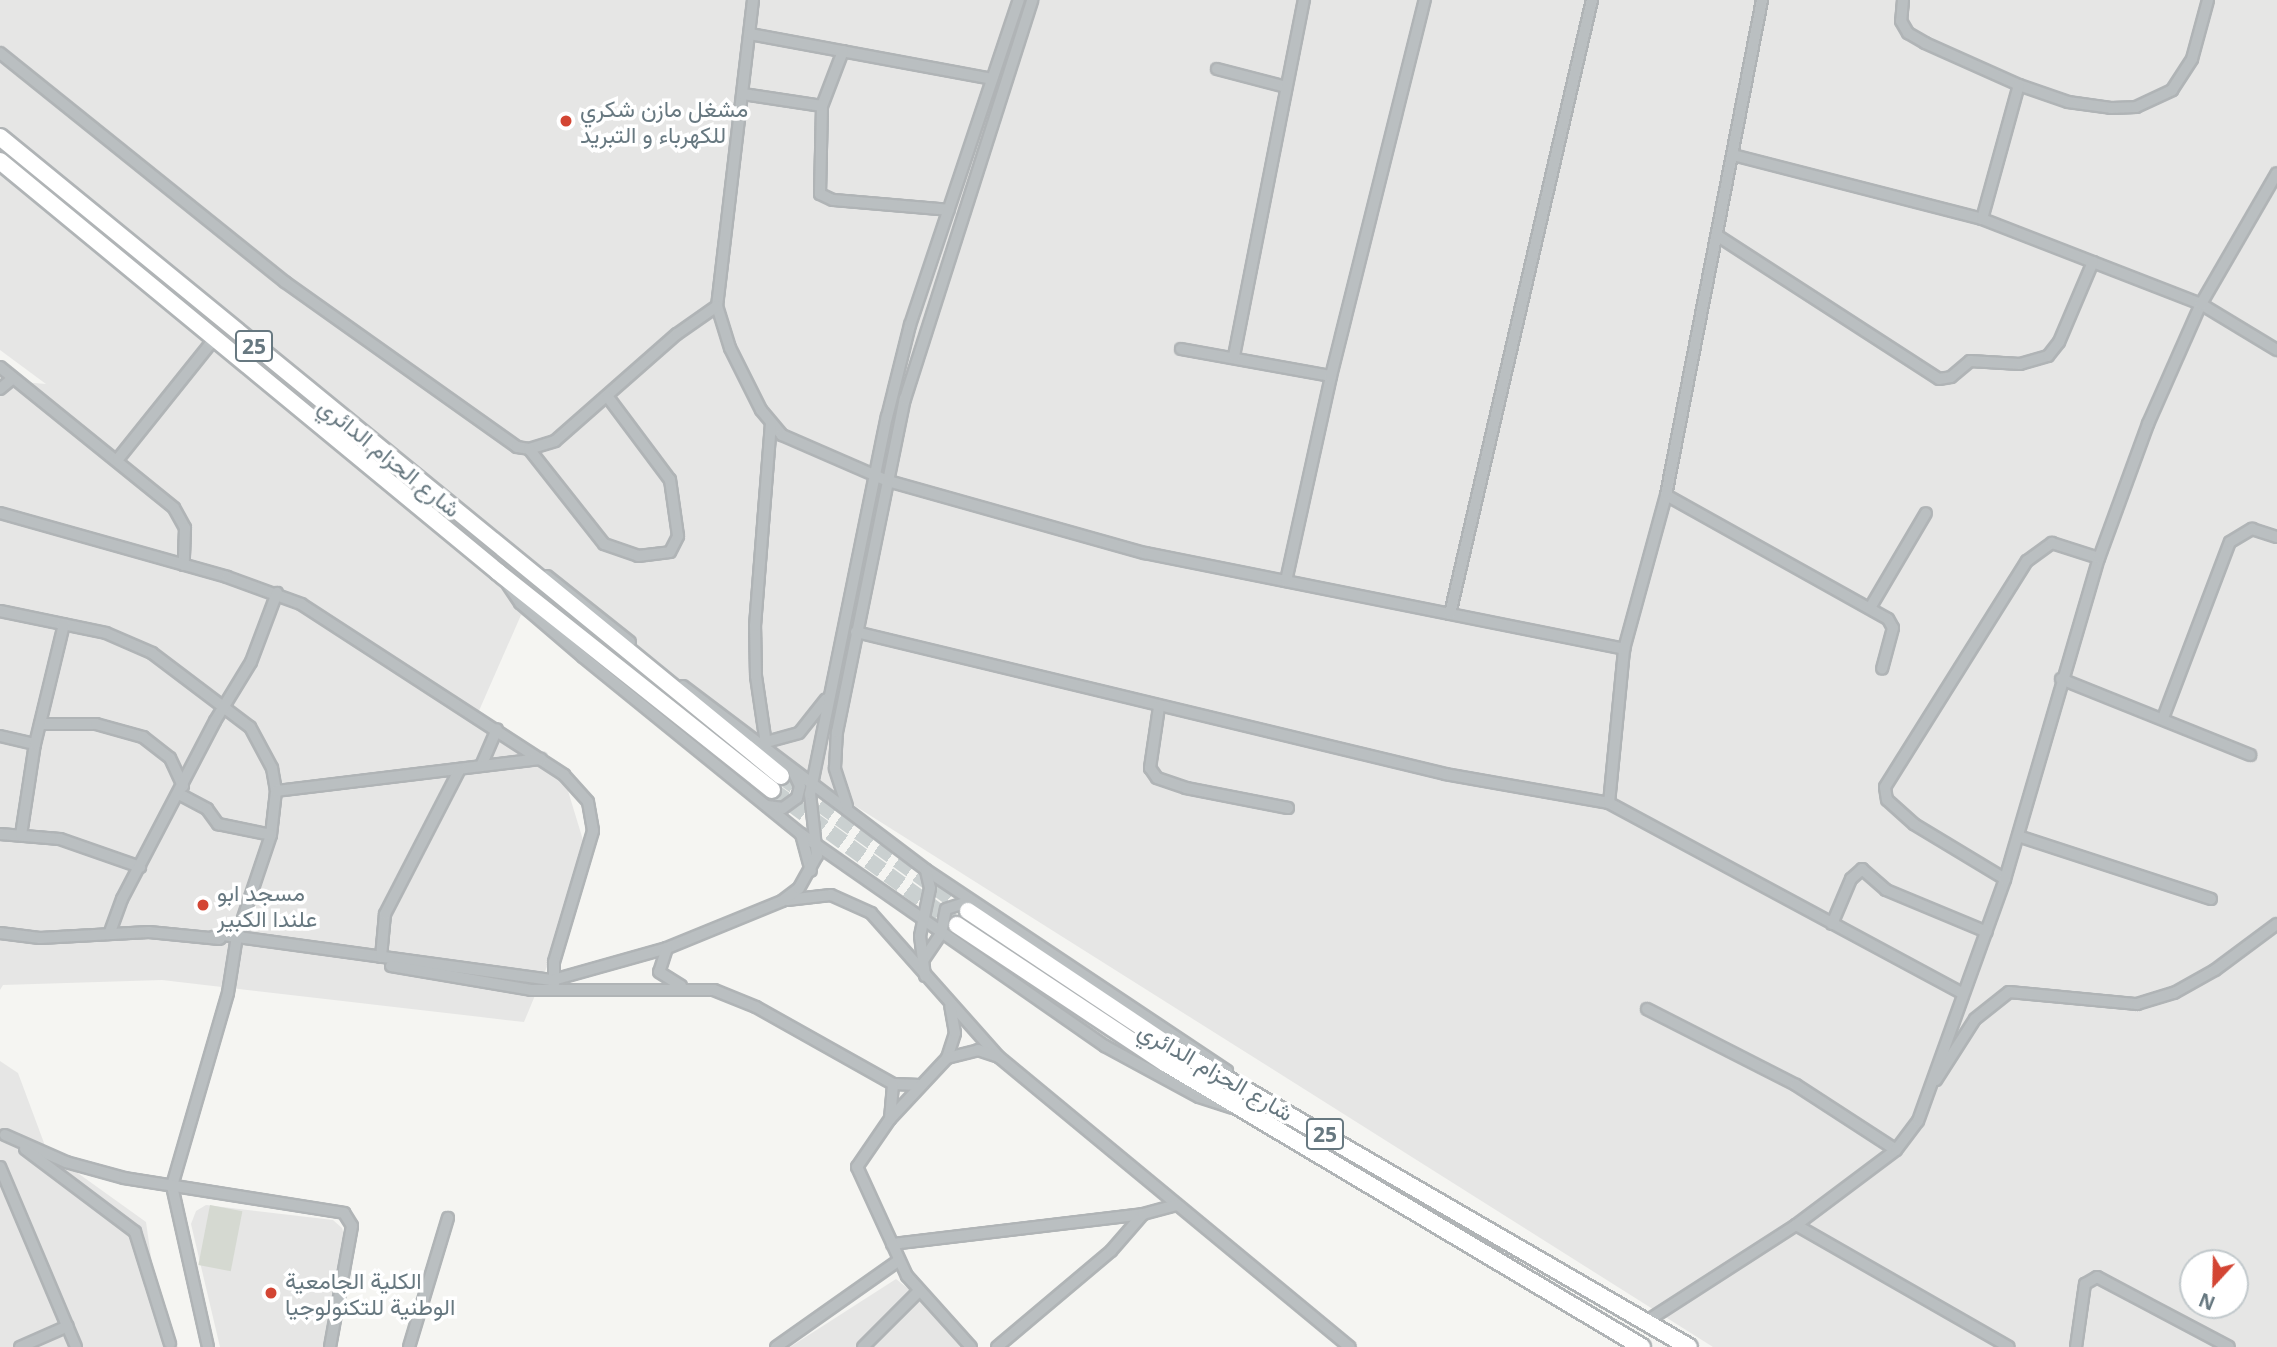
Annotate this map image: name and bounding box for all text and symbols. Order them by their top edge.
place label: مشغل مازن شكري للكهرباء و التبريد [580,94,748,148]
marker: مشغل مازن شكري للكهرباء و التبريد [558,113,574,129]
road number: 25 [235,328,273,364]
street label: شارع الحزام الدائري [314,392,466,522]
place label: مسجد ابو علندا الكبير [217,878,317,932]
marker: مسجد ابو علندا الكبير [195,897,211,913]
street label: شارع الحزام الدائري [1134,1016,1298,1126]
road number: 25 [1306,1116,1344,1152]
north arrow [2179,1249,2249,1319]
place label: الكلية الجامعية الوطنية للتكنولوجيا [285,1266,455,1320]
marker: الكلية الجامعية الوطنية للتكنولوجيا [263,1285,279,1301]
text: N [2195,1287,2219,1317]

